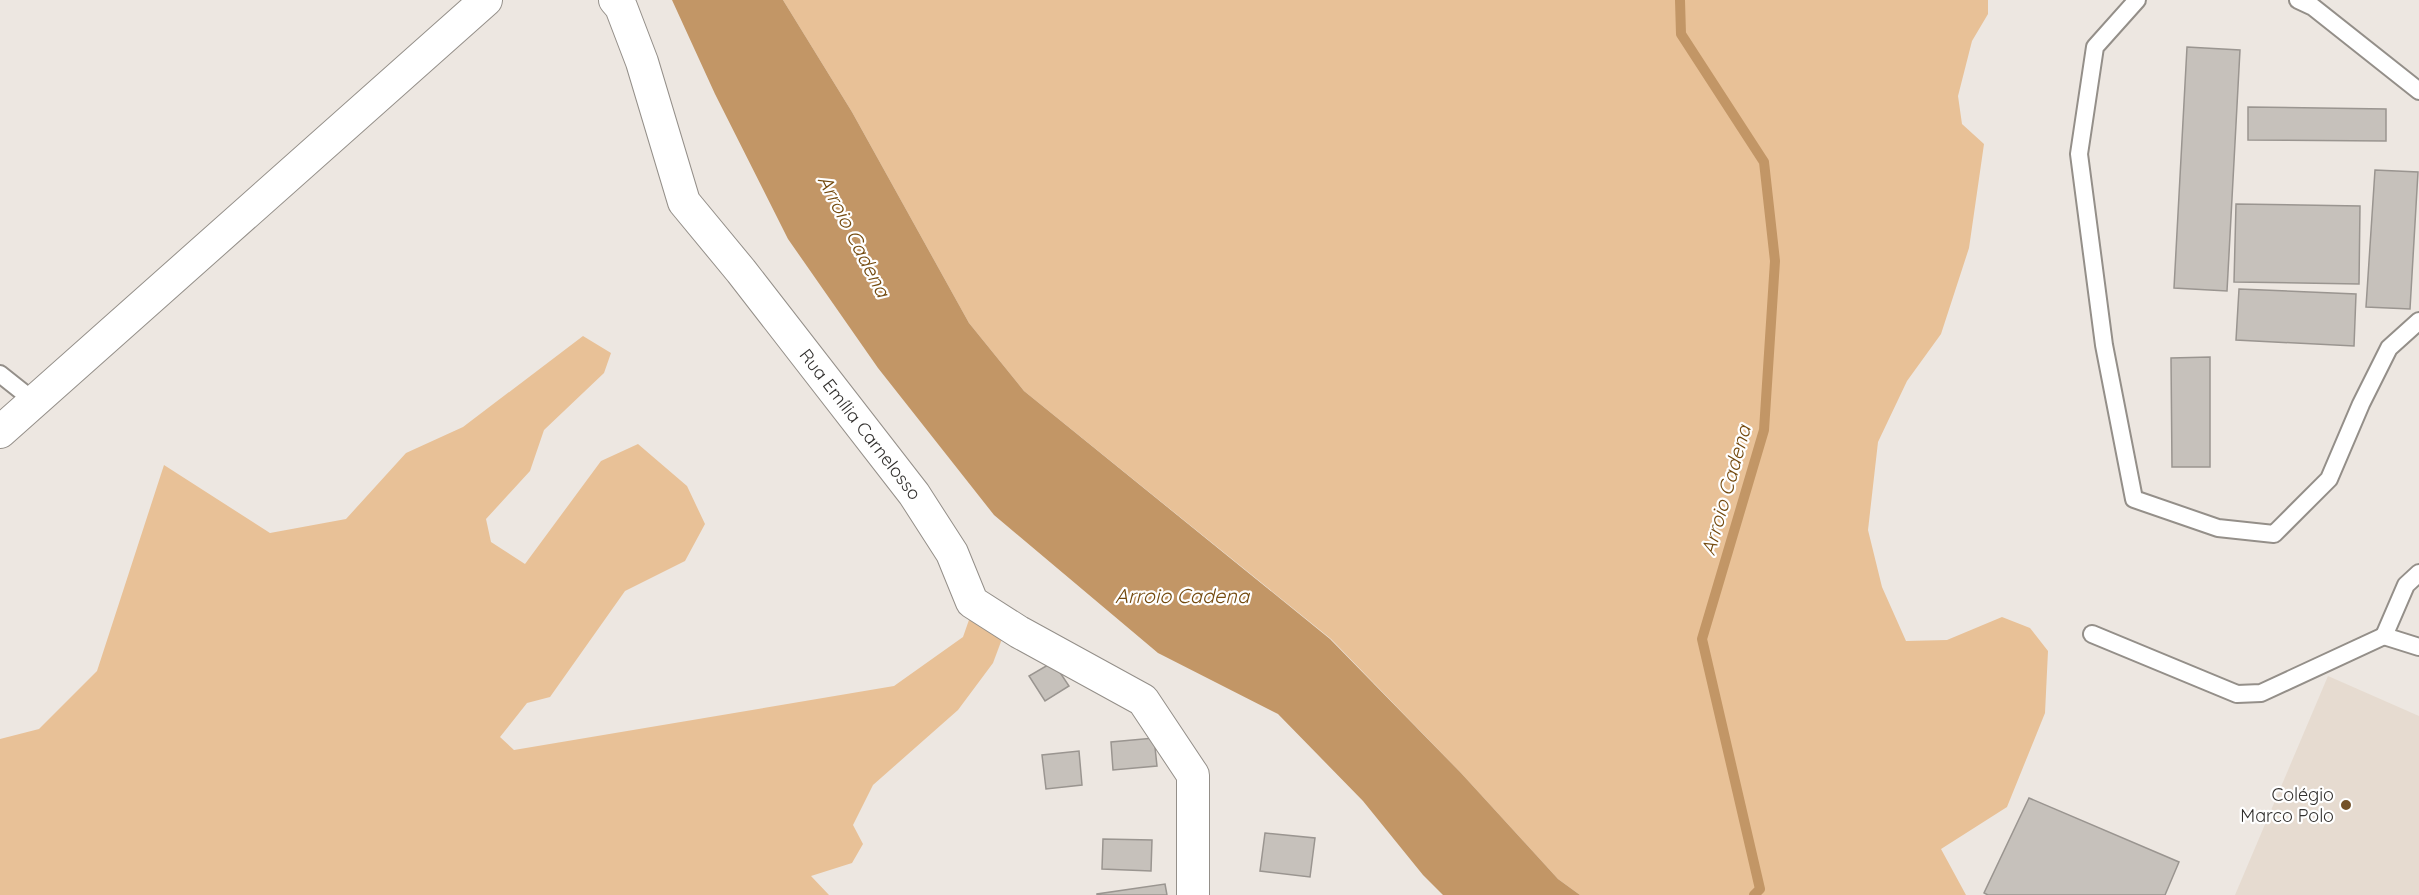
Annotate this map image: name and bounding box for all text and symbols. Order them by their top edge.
water label: Arroio Cadena [813,170,897,303]
street label: Rua Emília Carnelosso [795,344,926,504]
water label: Arroio Cadena [1695,420,1757,558]
water label: Arroio Cadena [1115,583,1251,608]
place label: Colégio Marco Polo [2240,783,2334,827]
marker: Colégio Marco Polo [2339,798,2353,812]

